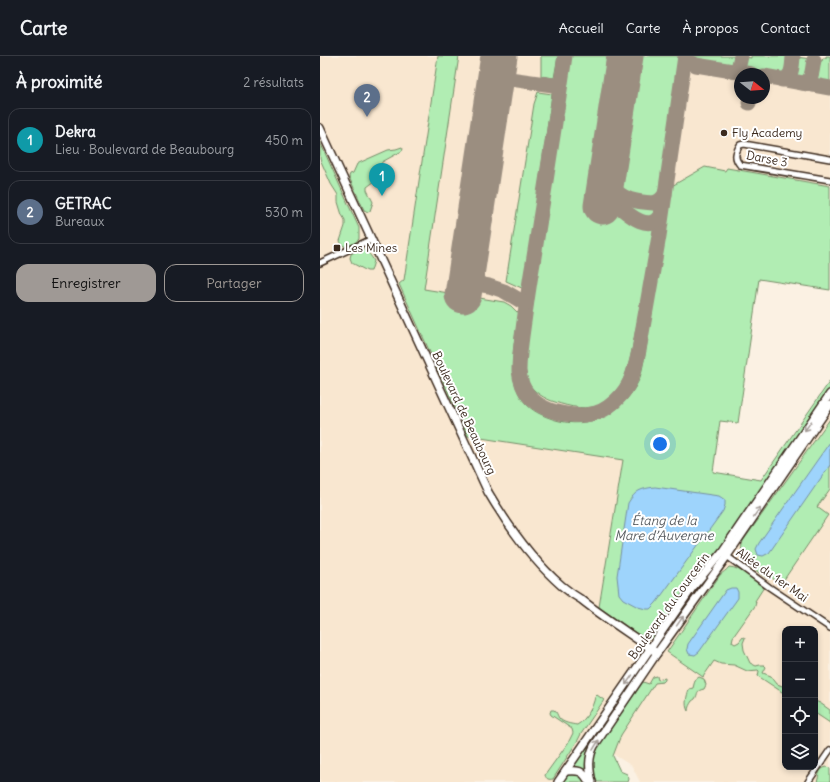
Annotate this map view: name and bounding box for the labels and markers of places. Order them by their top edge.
pin: 2 [354,84,380,117]
place label: Fly Academy [732,125,802,140]
marker: Fly Academy [719,128,729,138]
pin: 1 [369,163,395,196]
place label: Les Mines [345,240,397,255]
marker: Les Mines [332,243,342,253]

